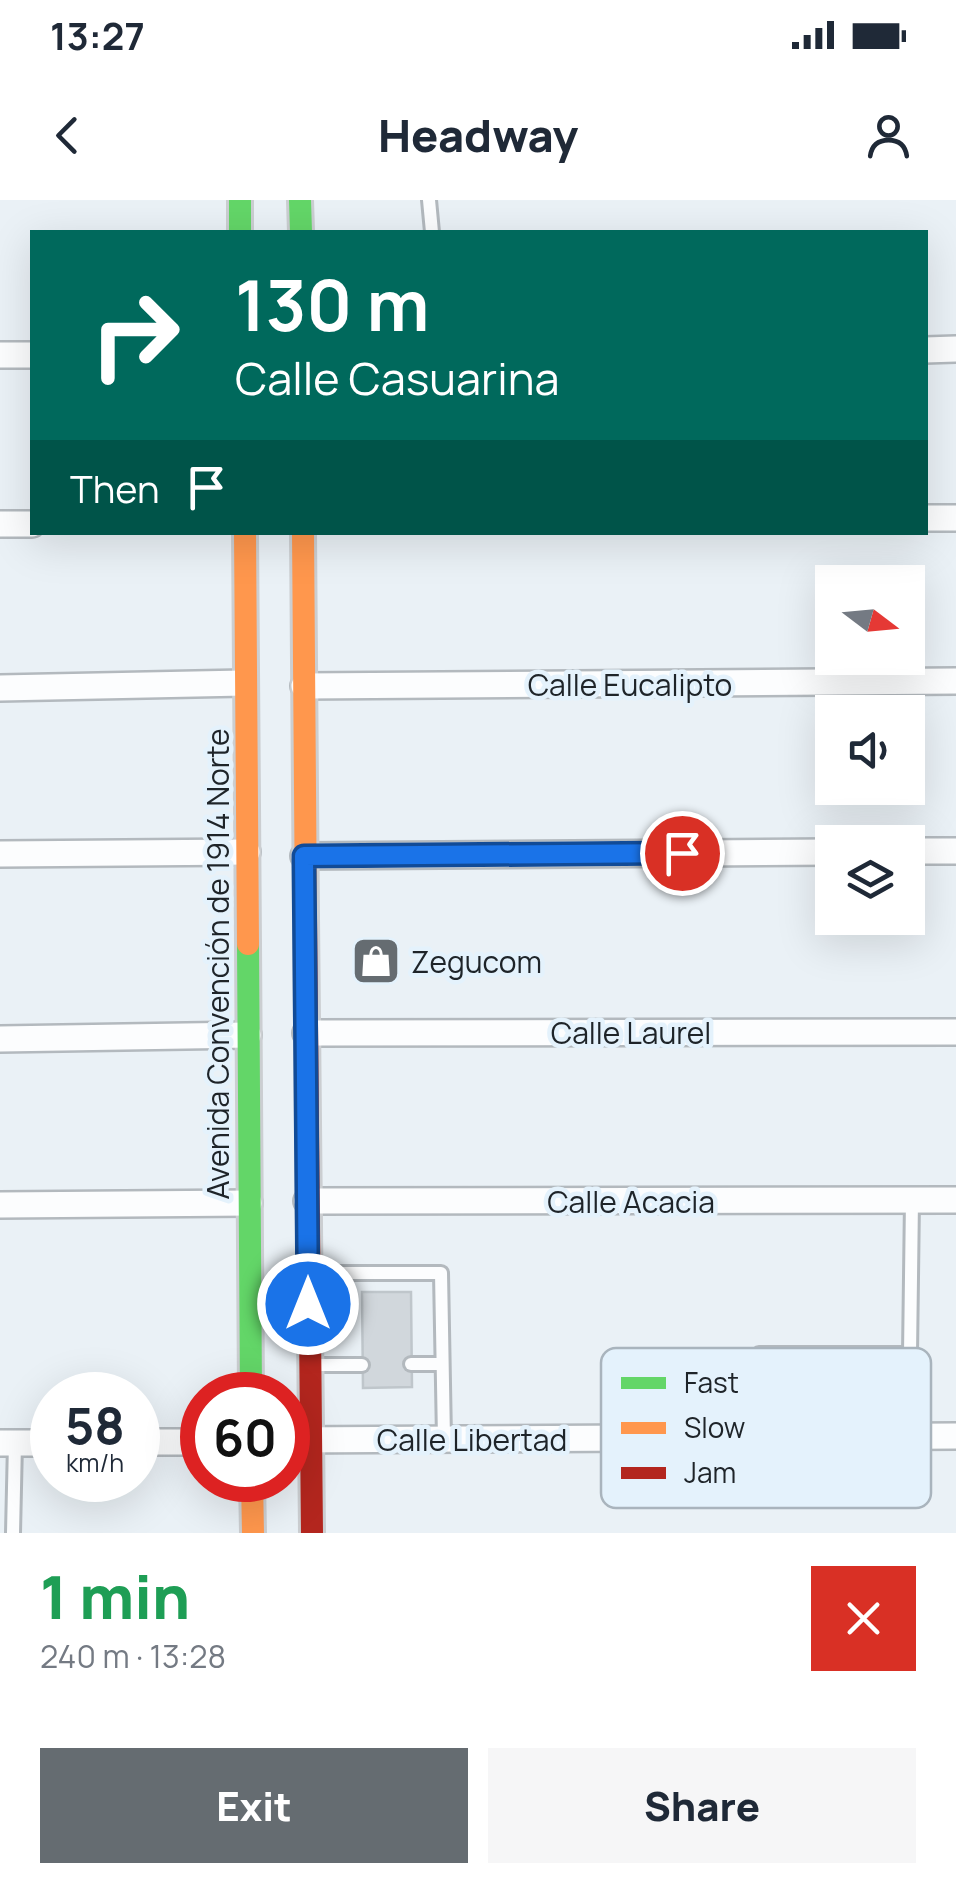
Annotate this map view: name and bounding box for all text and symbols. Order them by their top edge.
text: 13:27 [50,9,145,61]
text: Headway [378,104,578,166]
icon: back [40,108,95,163]
icon: person [861,108,916,163]
text: 130 m [235,256,429,352]
icon: right [70,270,200,400]
text: Calle Casuarina [235,347,560,409]
icon: arrive [179,460,234,515]
text: Then [70,462,159,514]
north arrow [815,565,925,675]
map controls [815,565,925,935]
street label: Calle Eucalipto [528,664,732,705]
button: sound [815,695,925,805]
street label: Avenida Convención de 1914 Norte [197,728,238,1200]
pin [640,811,725,896]
button: layers [815,825,925,935]
icon: arrive [655,826,710,881]
shop icon: Zegucom [350,935,402,987]
place label: Zegucom [411,941,542,982]
street label: Calle Laurel [551,1012,711,1053]
street label: Calle Acacia [547,1181,715,1222]
position arrow [256,1252,360,1356]
legend [601,1348,931,1508]
text: Fast [684,1363,739,1401]
speed limit sign: 60 [180,1372,310,1502]
text: 58 [65,1391,125,1459]
text: Slow [684,1408,745,1446]
street label: Calle Libertad [377,1419,567,1460]
text: km/h [66,1445,124,1480]
text: Jam [684,1453,736,1491]
text: 1 min [40,1555,190,1637]
button: close [811,1566,916,1671]
text: 240 m · 13:28 [40,1634,226,1678]
button: Exit [40,1748,468,1863]
button: Share [488,1748,916,1863]

